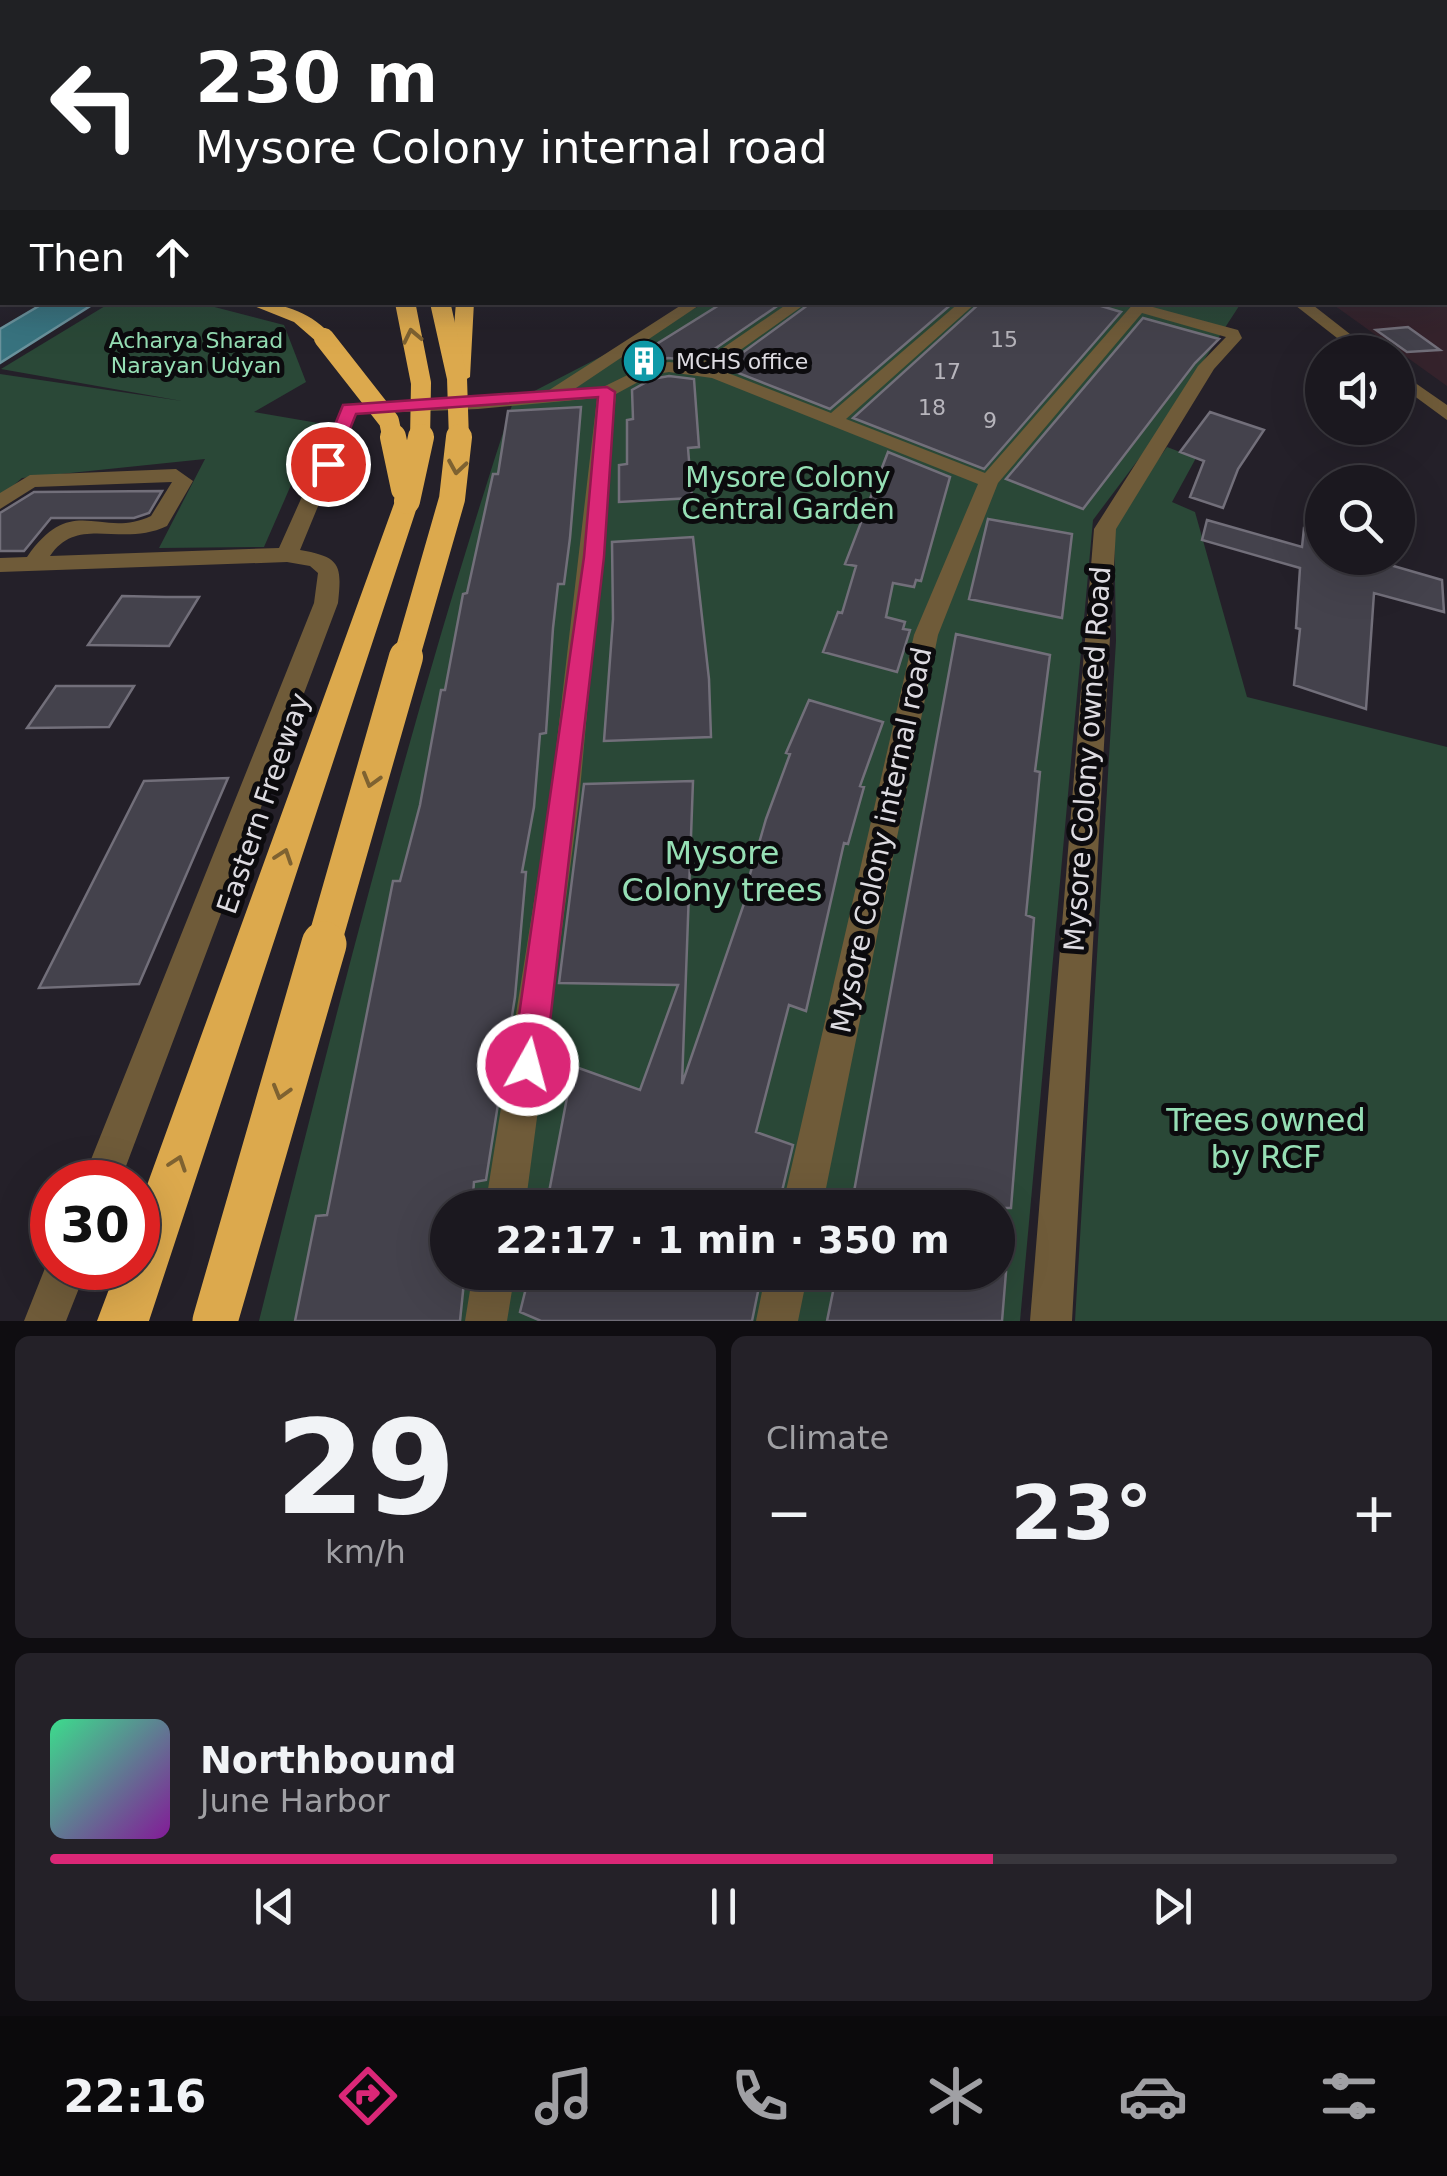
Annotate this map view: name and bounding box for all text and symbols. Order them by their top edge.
text: 230 m [195,37,438,119]
icon: left [30,40,160,170]
text: Mysore Colony internal road [195,121,828,174]
icon: ahead [145,230,200,285]
text: Then [30,236,125,280]
house number: 15 [990,327,1018,352]
park label: Acharya Sharad Narayan Udyan [109,328,283,378]
one-way arrow [402,328,423,345]
map controls [1305,335,1415,575]
button: sound [1305,335,1415,445]
building icon: MCHS office [621,338,667,384]
place label: MCHS office [676,349,808,374]
house number: 17 [933,359,961,384]
house number: 18 [918,395,946,420]
house number: 9 [983,408,997,433]
pin [286,422,371,507]
icon: arrive [301,437,356,492]
one-way arrow [448,459,469,475]
park label: Mysore Colony Central Garden [681,461,895,526]
button: search [1305,465,1415,575]
street label: Mysore Colony owned Road [1058,565,1117,953]
street label: Mysore Colony internal road [824,644,939,1036]
street label: Eastern Freeway [210,688,317,918]
one-way arrow [362,771,383,788]
park label: Mysore Colony trees [622,834,822,909]
one-way arrow [273,848,293,865]
position arrow [476,1013,580,1117]
one-way arrow [272,1083,293,1100]
park label: Trees owned by RCF [1165,1101,1366,1176]
one-way arrow [166,1155,187,1172]
speed limit sign: 30 [30,1160,160,1290]
text: 22:17 · 1 min · 350 m [495,1218,950,1262]
text: 29 [275,1392,456,1544]
text: Climate [766,1419,889,1457]
text: 23° [1011,1469,1152,1557]
text: − [766,1481,812,1545]
text: + [1351,1481,1397,1545]
text: km/h [325,1533,406,1571]
text: Northbound [200,1738,456,1782]
text: June Harbor [200,1782,390,1820]
icon: previous [247,1879,302,1934]
icon: pause [696,1879,751,1934]
icon: next [1145,1879,1200,1934]
icon: directions [333,2061,403,2131]
icon: music [529,2061,599,2131]
icon: phone [725,2061,795,2131]
icon: climate [921,2061,991,2131]
icon: car [1118,2061,1188,2131]
icon: filters [1314,2061,1384,2131]
text: 22:16 [63,2070,206,2123]

